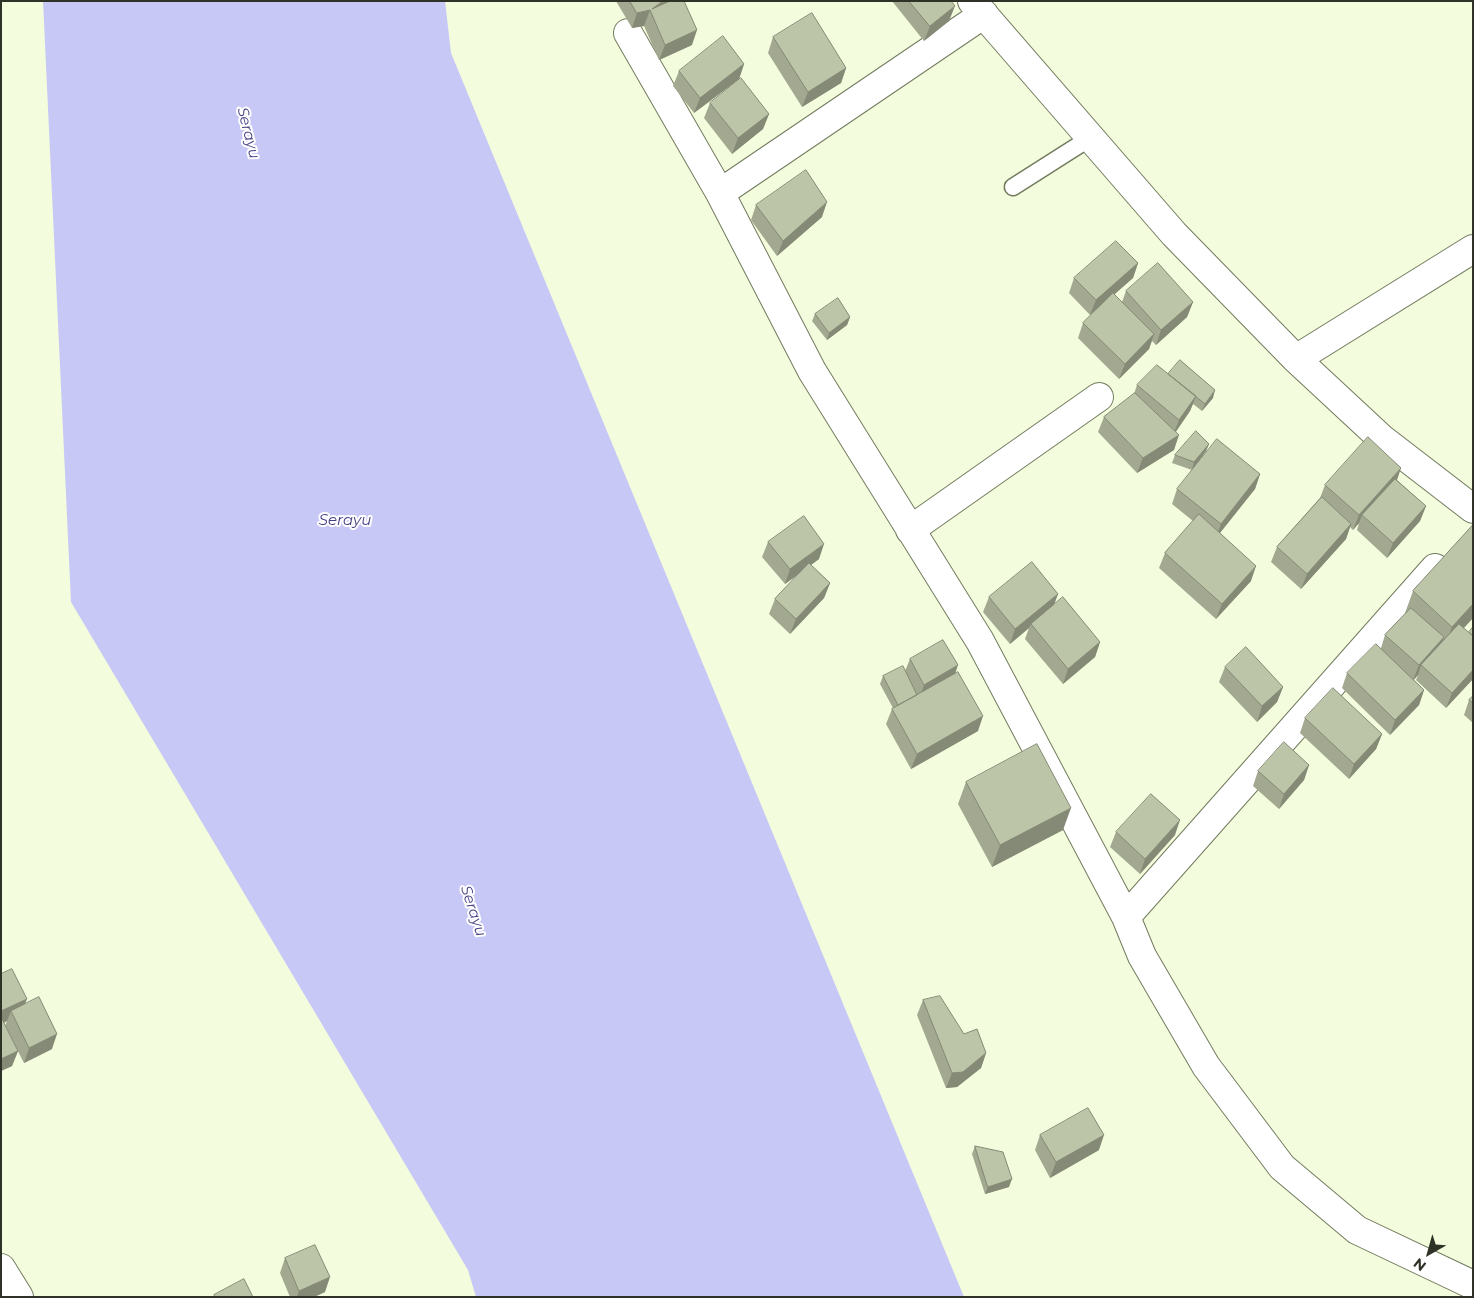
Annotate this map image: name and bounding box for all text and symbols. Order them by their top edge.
water label: Serayu [233,105,263,161]
water label: Serayu [319,512,371,530]
water label: Serayu [456,883,490,939]
north arrow [1404,1228,1454,1278]
text: N [1410,1254,1430,1275]

